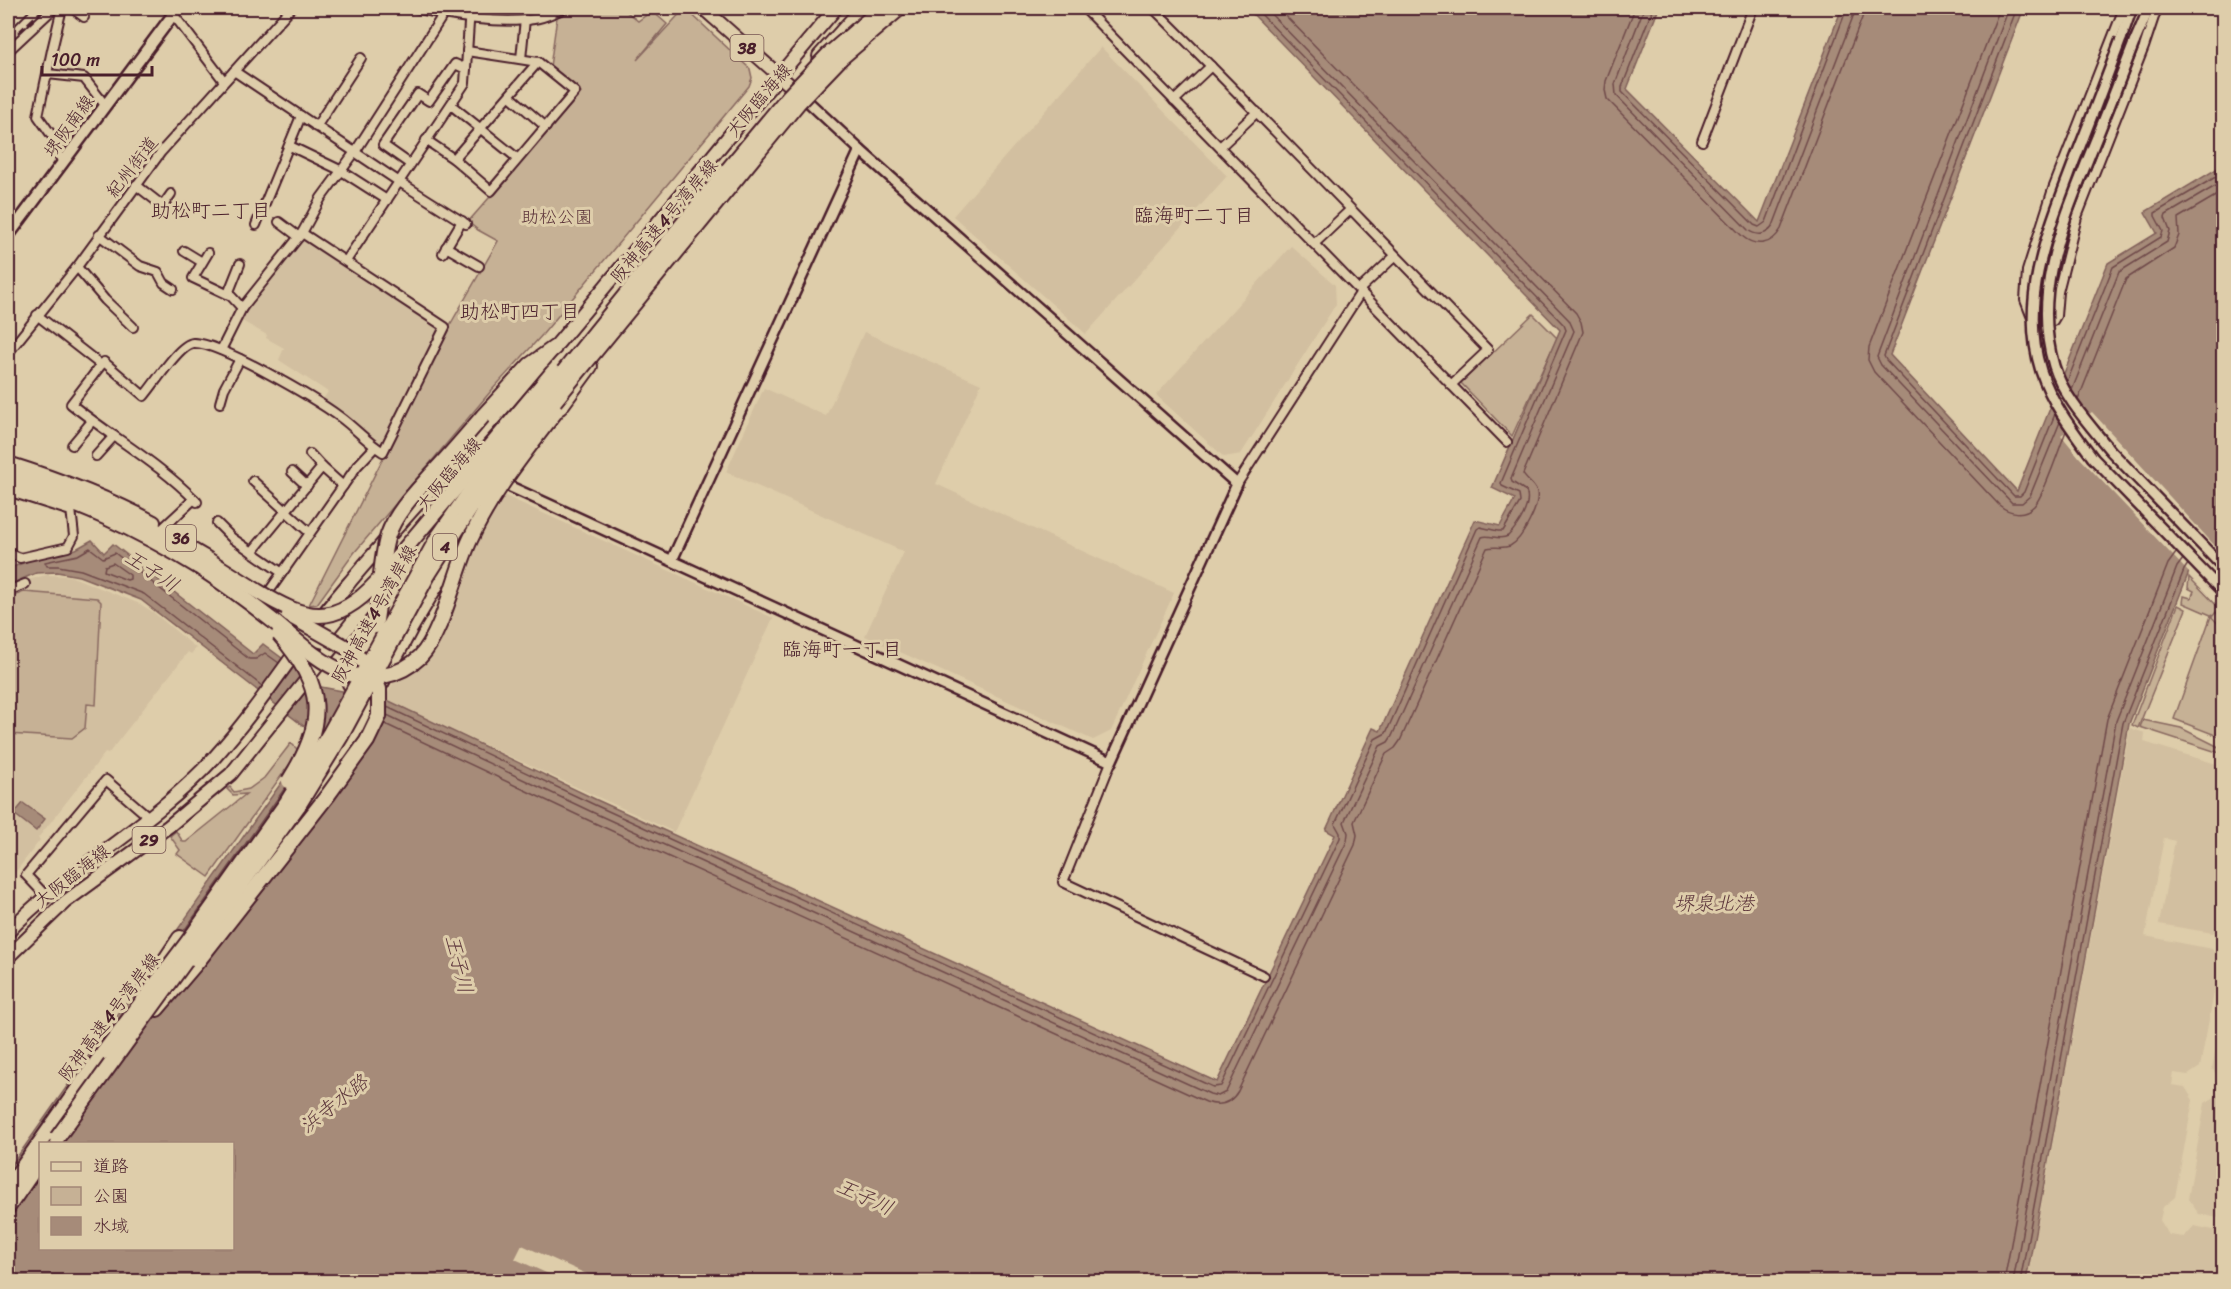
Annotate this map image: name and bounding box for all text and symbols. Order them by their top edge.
road number: 38 [730,35,764,61]
scale bar [42,39,152,77]
text: 100 m [51,44,100,76]
street label: 大阪臨海線 [718,55,800,145]
street label: 堺阪南線 [35,87,103,165]
street label: 紀州街道 [97,129,167,205]
street label: 阪神高速4号湾岸線 [602,151,726,291]
district label: 助松町二丁目 [151,193,271,228]
district label: 臨海町二丁目 [1134,198,1254,233]
park label: 助松公園 [521,201,593,233]
district label: 助松町四丁目 [460,294,580,329]
street label: 大阪臨海線 [408,429,490,519]
road number: 36 [166,525,196,551]
road number: 4 [433,534,457,560]
street label: 阪神高速4号湾岸線 [322,538,426,690]
water label: 王子川 [117,540,187,602]
district label: 臨海町一丁目 [782,632,902,667]
road number: 29 [132,827,166,853]
street label: 大阪臨海線 [27,836,117,916]
water label: 堺泉北港 [1674,886,1756,921]
water label: 王子川 [435,931,483,997]
street label: 阪神高速4号湾岸線 [50,945,168,1089]
water label: 浜寺水路 [292,1065,377,1142]
legend [39,1142,234,1250]
text: 道路 [93,1150,129,1182]
water label: 王子川 [830,1168,900,1226]
text: 公園 [93,1180,129,1212]
text: 水域 [93,1210,129,1242]

